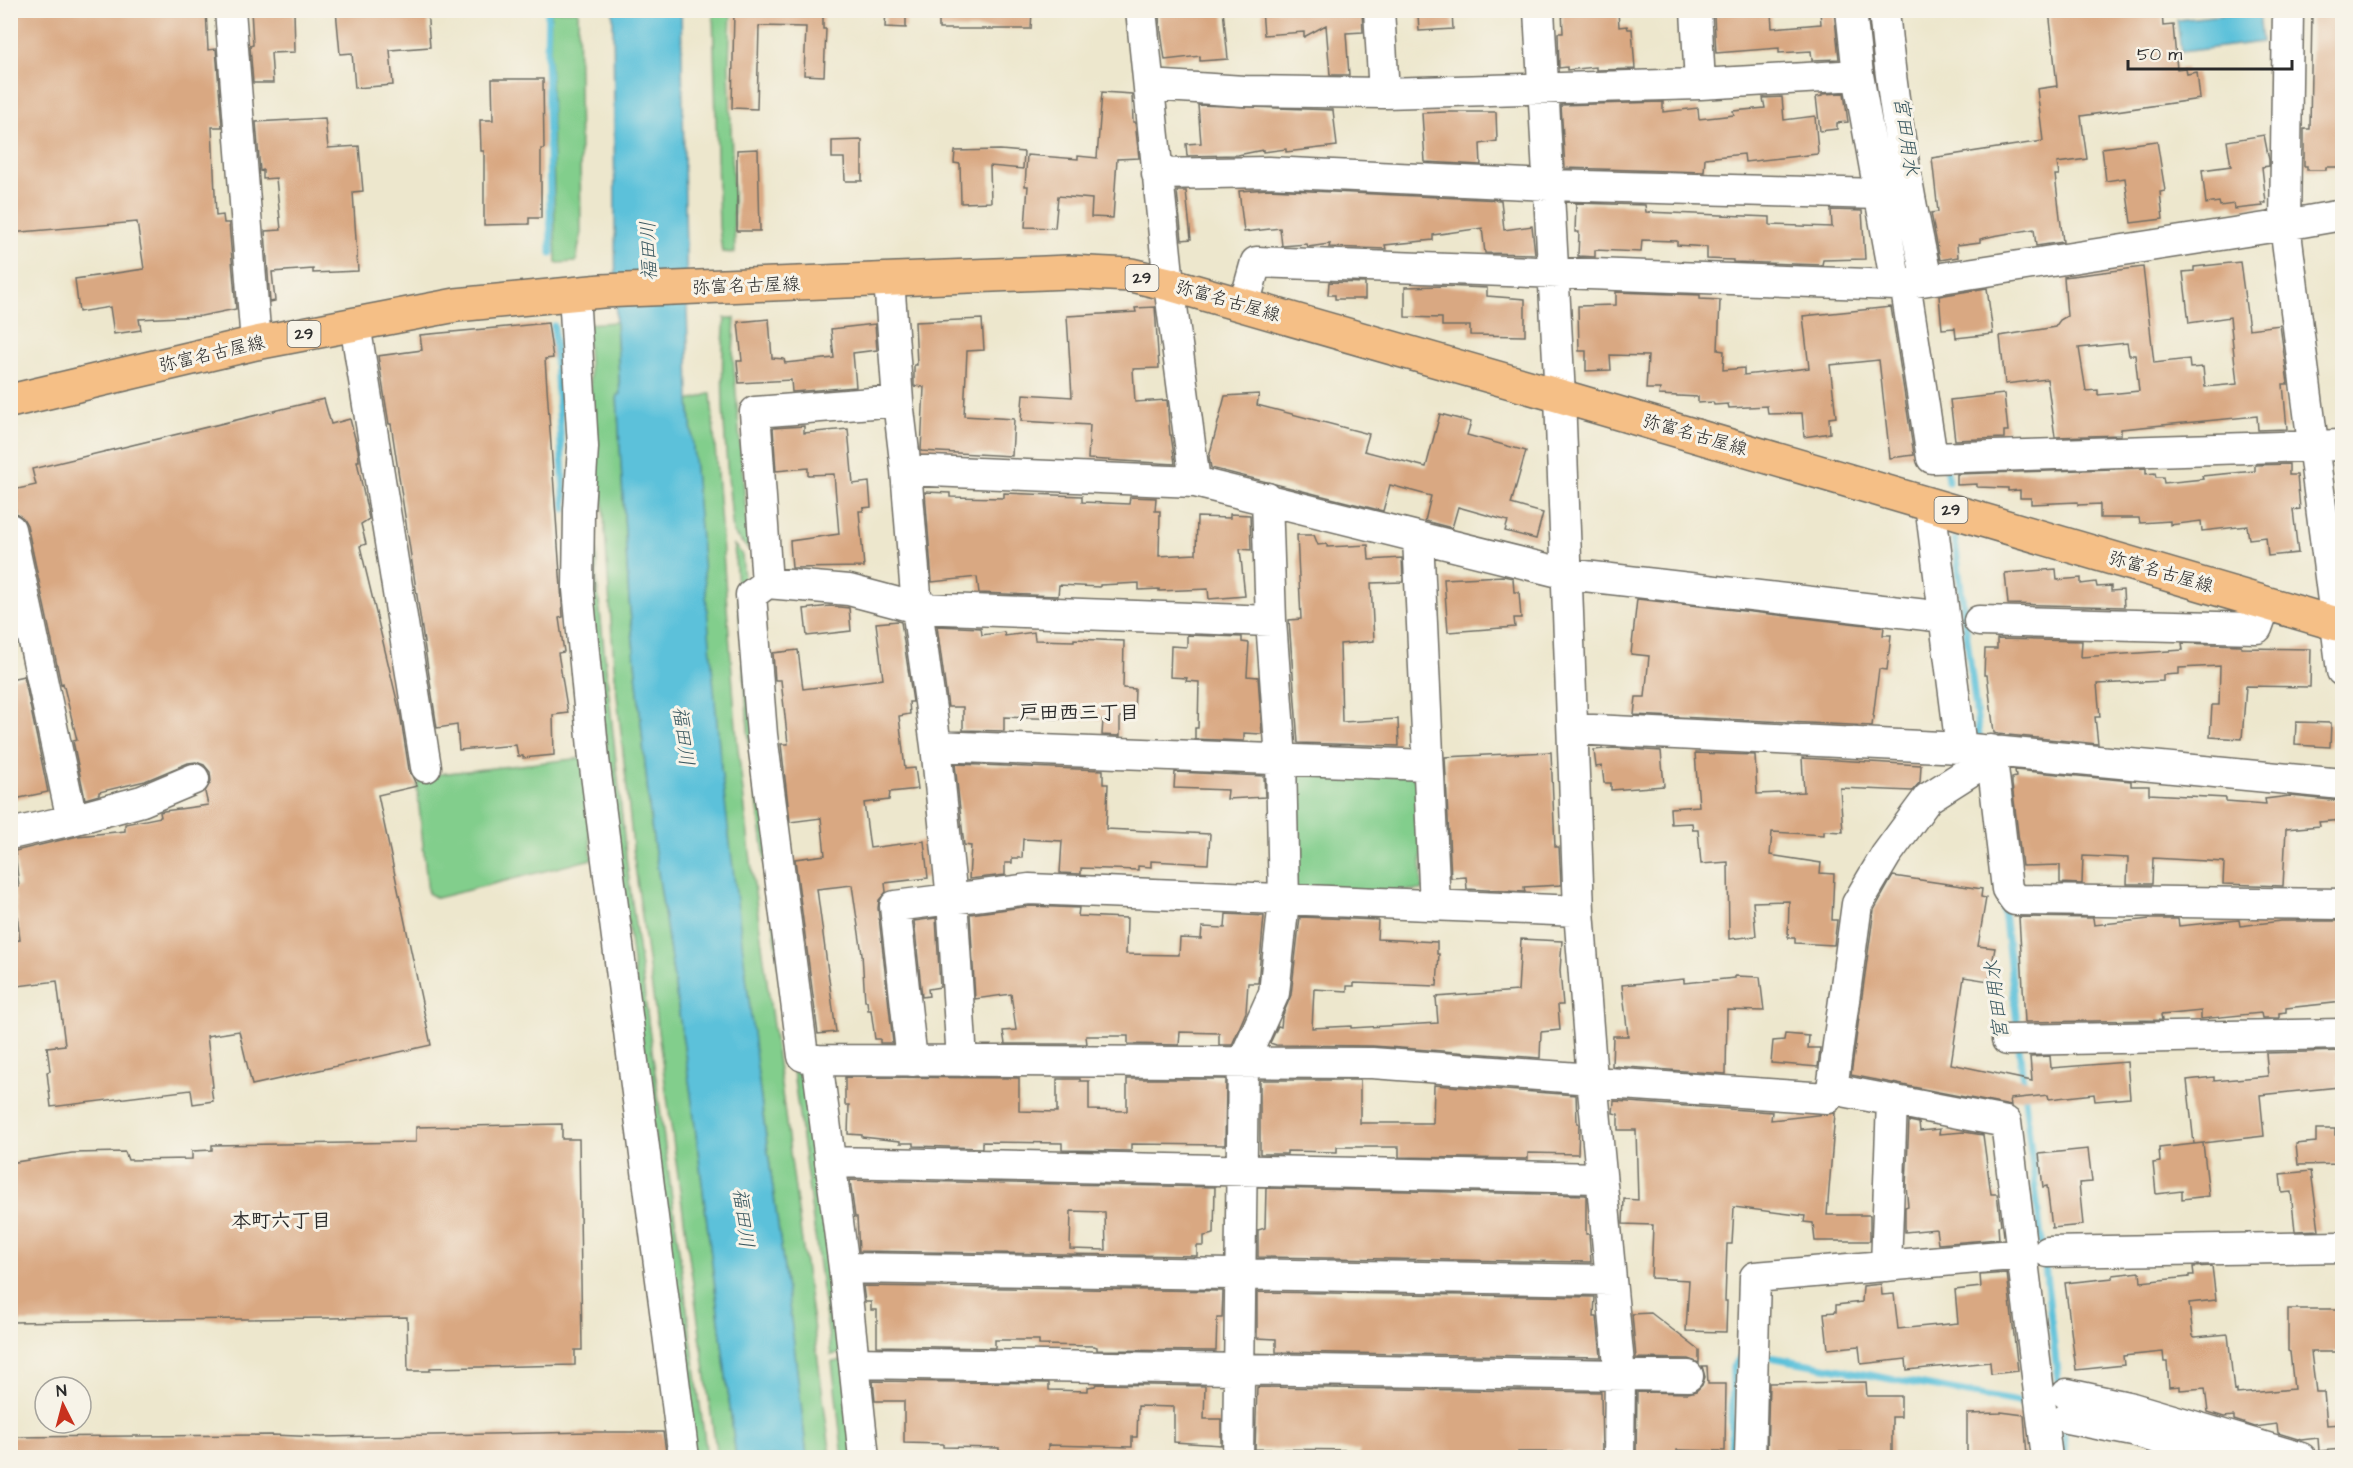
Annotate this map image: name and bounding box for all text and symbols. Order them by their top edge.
scale bar [2128,33,2292,71]
text: 50 m [2137,42,2182,67]
water label: 宮田用水 [1887,94,1925,178]
water label: 福田川 [634,221,664,281]
road number: 29 [1126,265,1158,291]
street label: 弥富名古屋線 [692,272,800,300]
street label: 弥富名古屋線 [1173,274,1283,328]
road number: 29 [288,321,320,347]
street label: 弥富名古屋線 [157,330,267,378]
street label: 弥富名古屋線 [1640,408,1750,462]
road number: 29 [1934,497,1968,523]
street label: 弥富名古屋線 [2106,545,2216,599]
district label: 戸田西三丁目 [1019,699,1139,727]
water label: 福田川 [665,705,701,767]
water label: 宮田用水 [1978,959,2016,1041]
water label: 福田川 [725,1187,761,1249]
district label: 本町六丁目 [231,1207,331,1235]
north arrow [33,1375,93,1435]
text: N [55,1380,68,1403]

